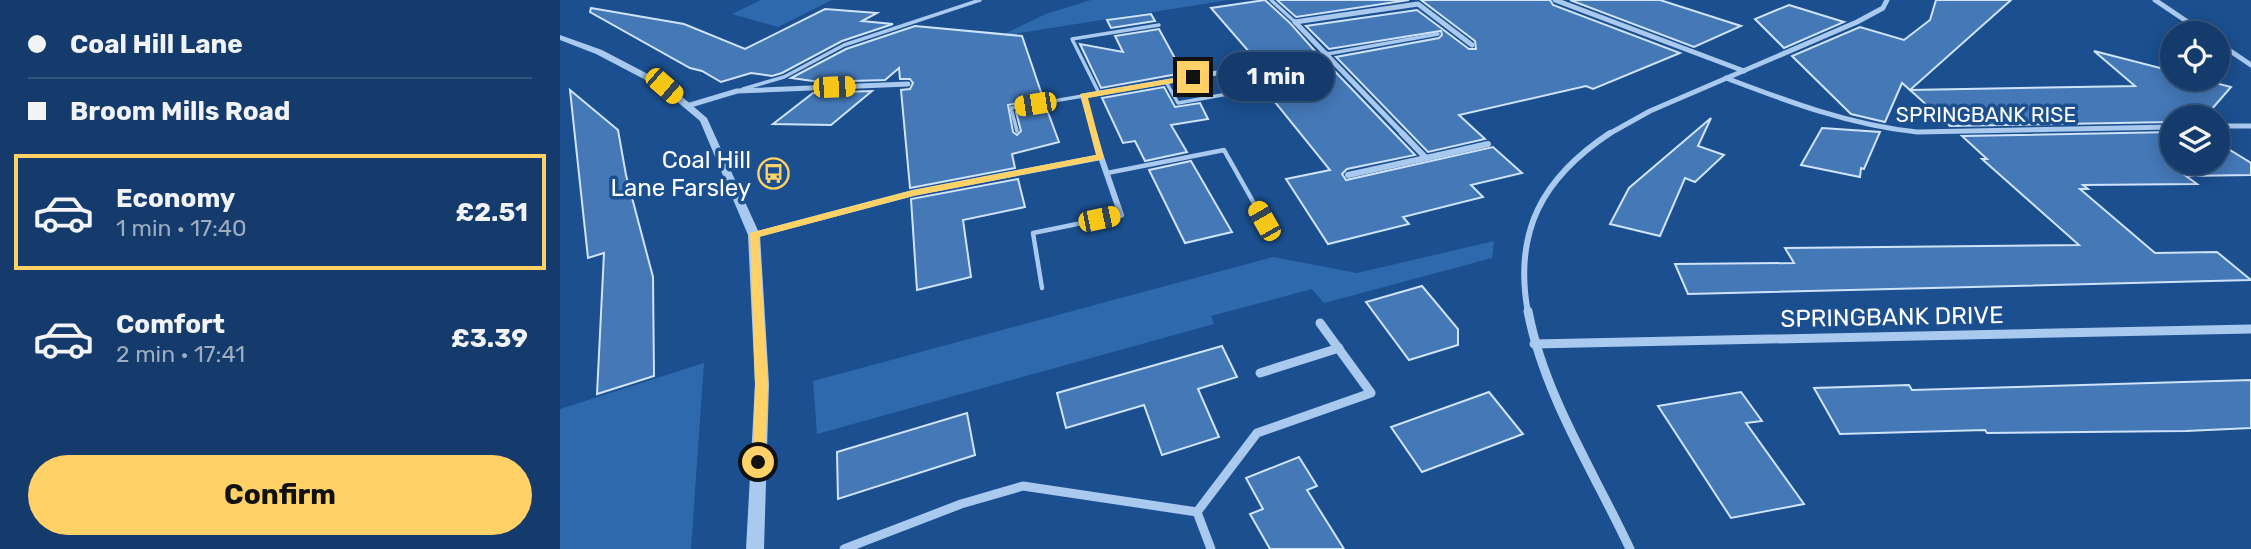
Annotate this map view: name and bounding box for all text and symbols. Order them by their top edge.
map controls [2160,21,2230,175]
button: locate [2160,21,2230,91]
text: Coal Hill Lane [70,29,243,60]
callout: 1 min [1218,52,1333,102]
route end [1177,61,1209,93]
text: 1 min [1247,62,1305,90]
car [642,64,687,108]
car [813,76,856,98]
car [1013,90,1058,118]
text: Broom Mills Road [70,96,290,127]
street label: SPRINGBANK RISE [1896,102,2076,127]
button: layers [2160,105,2230,175]
place label: Coal Hill Lane Farsley [610,146,751,202]
bus stop icon: Coal Hill Lane Farsley [757,157,791,191]
icon: car [32,181,95,244]
text: Economy [116,183,235,214]
text: £2.51 [455,197,528,228]
car [1245,198,1284,244]
car [1077,204,1122,234]
text: 1 min · 17:40 [116,214,247,242]
street label: SPRINGBANK DRIVE [1780,301,2004,333]
icon: car [32,307,95,370]
text: Comfort [116,309,225,340]
text: £3.39 [451,323,528,354]
text: 2 min · 17:41 [116,340,245,368]
route start [742,446,774,478]
button: Confirm [28,455,532,535]

